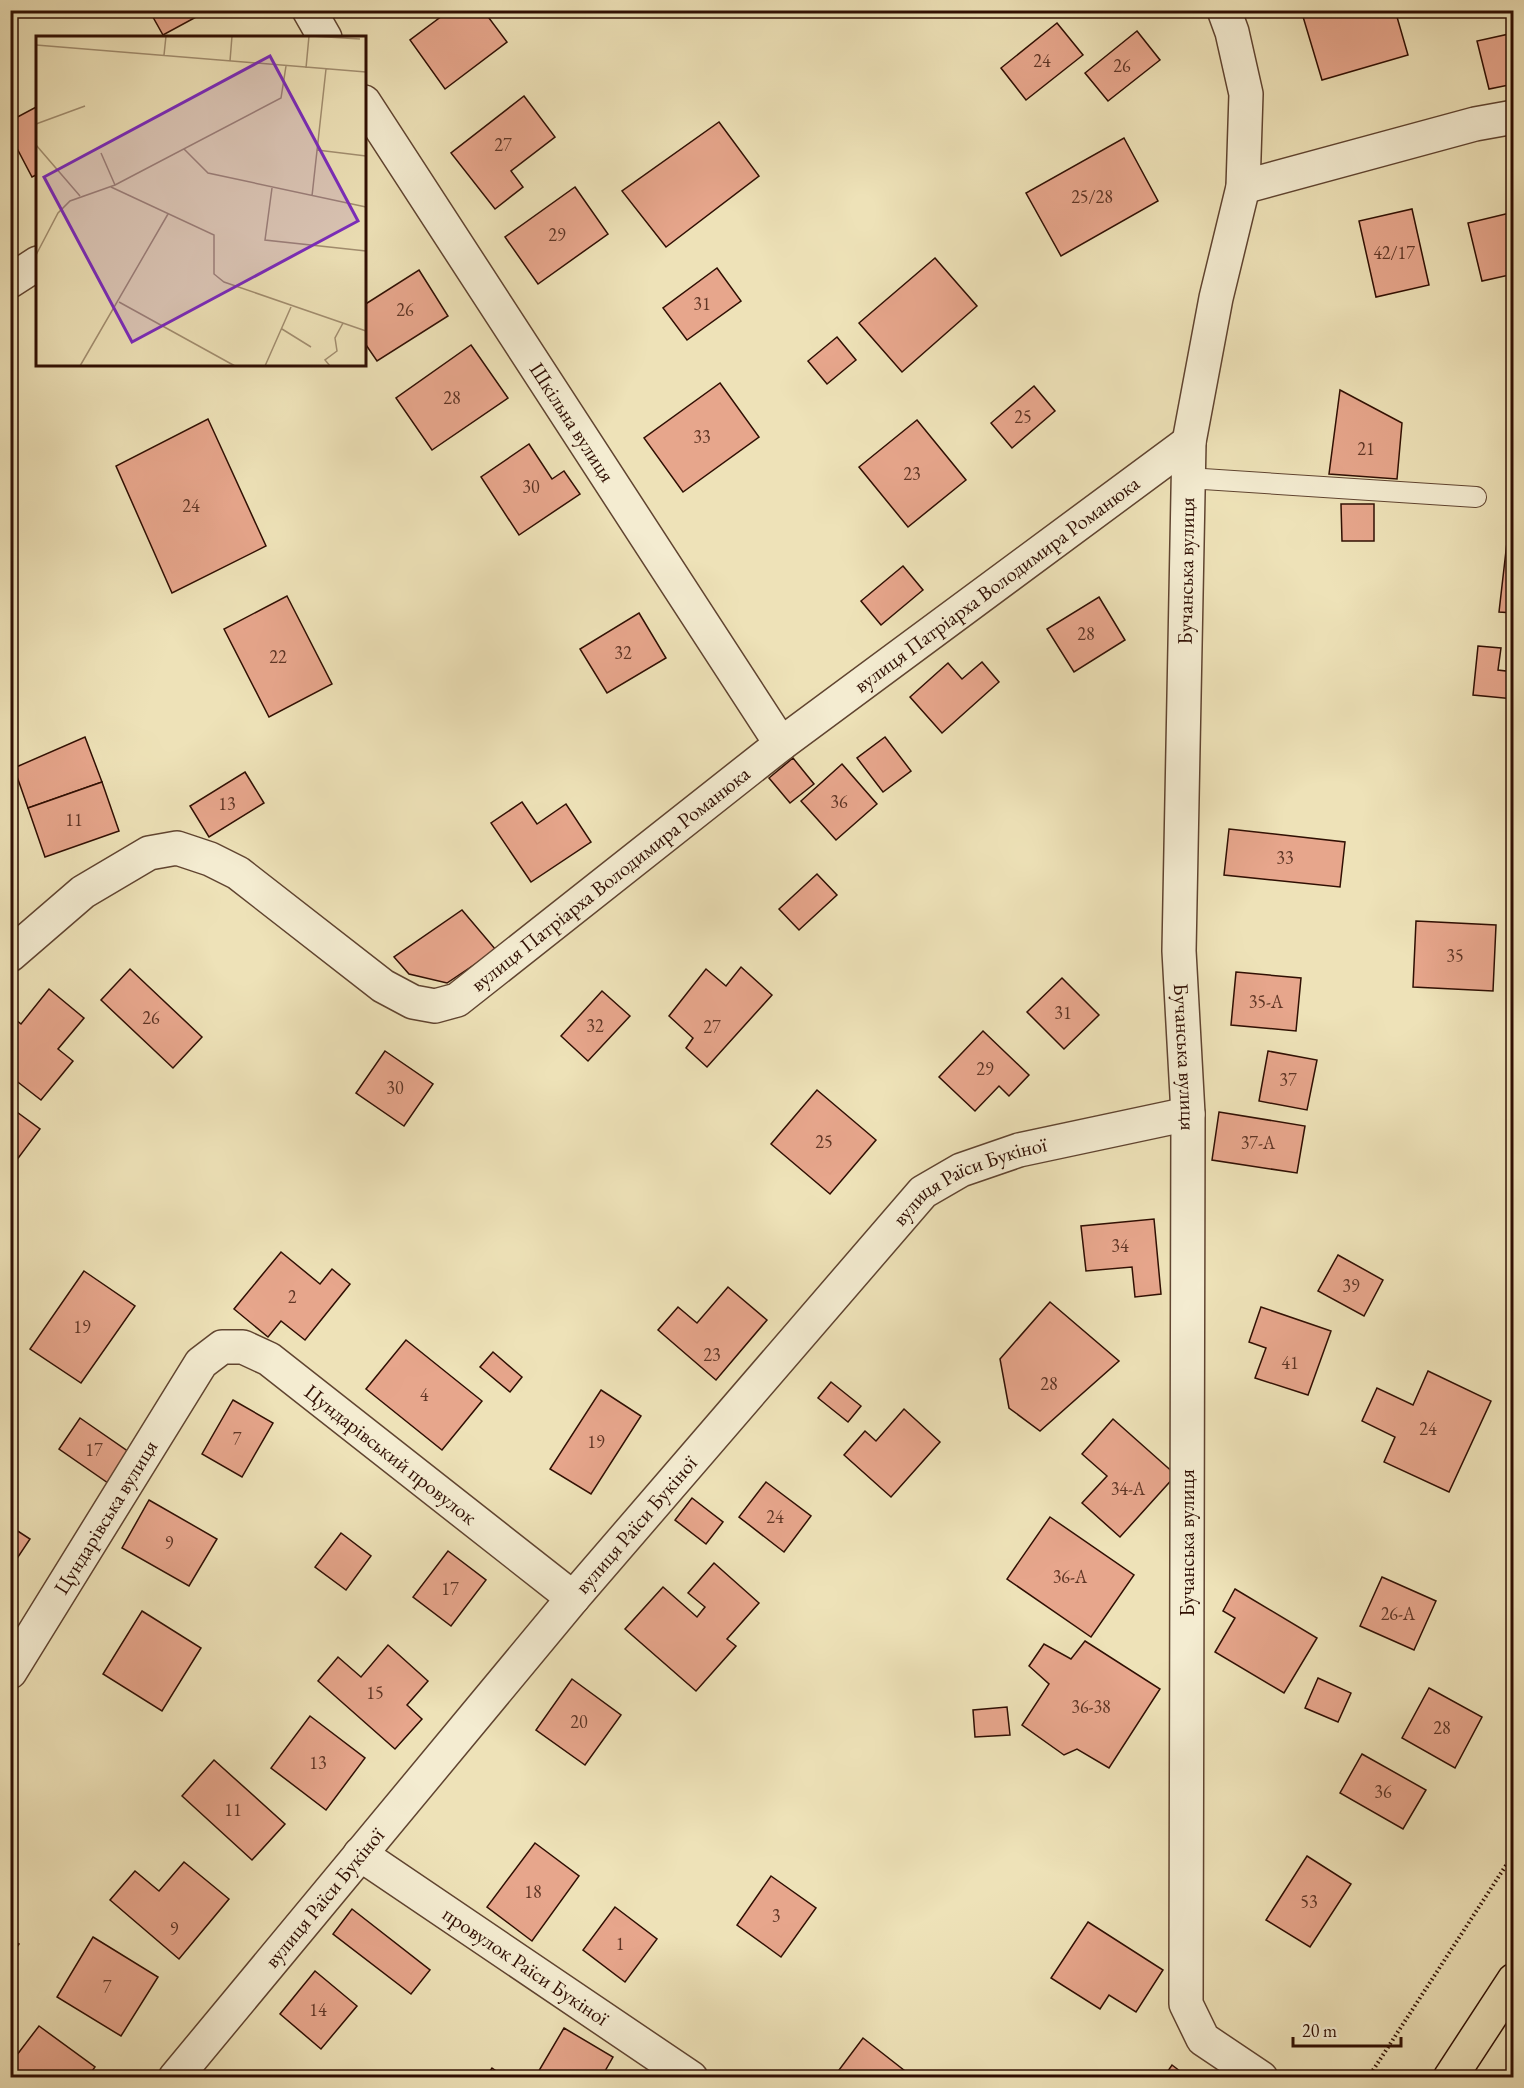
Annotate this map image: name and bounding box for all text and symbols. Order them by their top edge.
inset map [36,36,366,366]
house number: 24 [1033,49,1051,72]
house number: 26 [1113,54,1131,77]
house number: 27 [494,133,512,156]
house number: 25/28 [1071,185,1113,208]
house number: 29 [548,223,566,246]
house number: 42/17 [1373,241,1415,264]
house number: 31 [693,292,711,315]
house number: 26 [396,298,414,321]
street label: Шкільна вулиця [524,357,621,487]
house number: 28 [443,386,461,409]
house number: 25 [1014,405,1032,428]
house number: 33 [693,425,711,448]
house number: 21 [1357,437,1375,460]
house number: 23 [903,462,921,485]
street label: вулиця Патріарха Володимира Романюка [848,469,1145,698]
house number: 30 [522,475,540,498]
house number: 24 [182,494,200,517]
street label: Бучанська вулиця [1171,497,1200,645]
house number: 28 [1077,622,1095,645]
house number: 32 [614,641,632,664]
house number: 22 [269,645,287,668]
street label: вулиця Патріарха Володимира Романюка [465,759,756,997]
house number: 36 [830,790,848,813]
house number: 13 [218,792,236,815]
house number: 11 [65,808,83,831]
house number: 33 [1276,846,1294,869]
house number: 35 [1446,944,1464,967]
street label: Бучанська вулиця [1168,982,1202,1131]
house number: 35-А [1249,990,1284,1013]
house number: 31 [1054,1001,1072,1024]
house number: 26 [142,1006,160,1029]
house number: 32 [586,1014,604,1037]
house number: 27 [703,1015,721,1038]
house number: 29 [976,1057,994,1080]
house number: 37 [1279,1068,1297,1091]
house number: 30 [386,1076,404,1099]
house number: 25 [815,1130,833,1153]
street label: вулиця Раїси Букіної [886,1130,1050,1231]
house number: 37-А [1241,1131,1276,1154]
house number: 34 [1111,1234,1129,1257]
house number: 39 [1342,1274,1360,1297]
house number: 2 [288,1285,297,1308]
house number: 19 [73,1315,91,1338]
house number: 23 [703,1343,721,1366]
house number: 41 [1281,1351,1299,1374]
house number: 28 [1040,1372,1058,1395]
street label: Цундарівський провулок [299,1378,483,1530]
house number: 4 [420,1383,429,1406]
house number: 24 [1419,1417,1437,1440]
house number: 7 [233,1427,242,1450]
house number: 19 [587,1430,605,1453]
street label: Цундарівська вулиця [47,1435,163,1599]
house number: 17 [85,1438,103,1461]
street label: вулиця Раїси Букіної [569,1449,703,1599]
street label: Бучанська вулиця [1173,1469,1200,1617]
house number: 34-А [1111,1477,1146,1500]
house number: 24 [766,1505,784,1528]
house number: 9 [165,1531,174,1554]
house number: 36-А [1053,1565,1088,1588]
house number: 17 [441,1577,459,1600]
house number: 26-А [1381,1602,1416,1625]
house number: 15 [366,1681,384,1704]
house number: 36-38 [1071,1695,1111,1718]
house number: 20 [570,1710,588,1733]
house number: 28 [1433,1716,1451,1739]
house number: 13 [309,1751,327,1774]
house number: 36 [1374,1780,1392,1803]
house number: 11 [224,1798,242,1821]
street label: вулиця Раїси Букіної [258,1821,390,1973]
house number: 18 [524,1880,542,1903]
house number: 53 [1300,1890,1318,1913]
street label: провулок Раїси Букіної [438,1900,615,2032]
house number: 3 [772,1904,780,1927]
house number: 9 [170,1917,179,1940]
house number: 1 [616,1932,624,1955]
house number: 7 [103,1975,112,1998]
house number: 14 [309,1998,327,2021]
scale bar [1293,2010,1401,2048]
text: 20 m [1302,2019,1337,2042]

